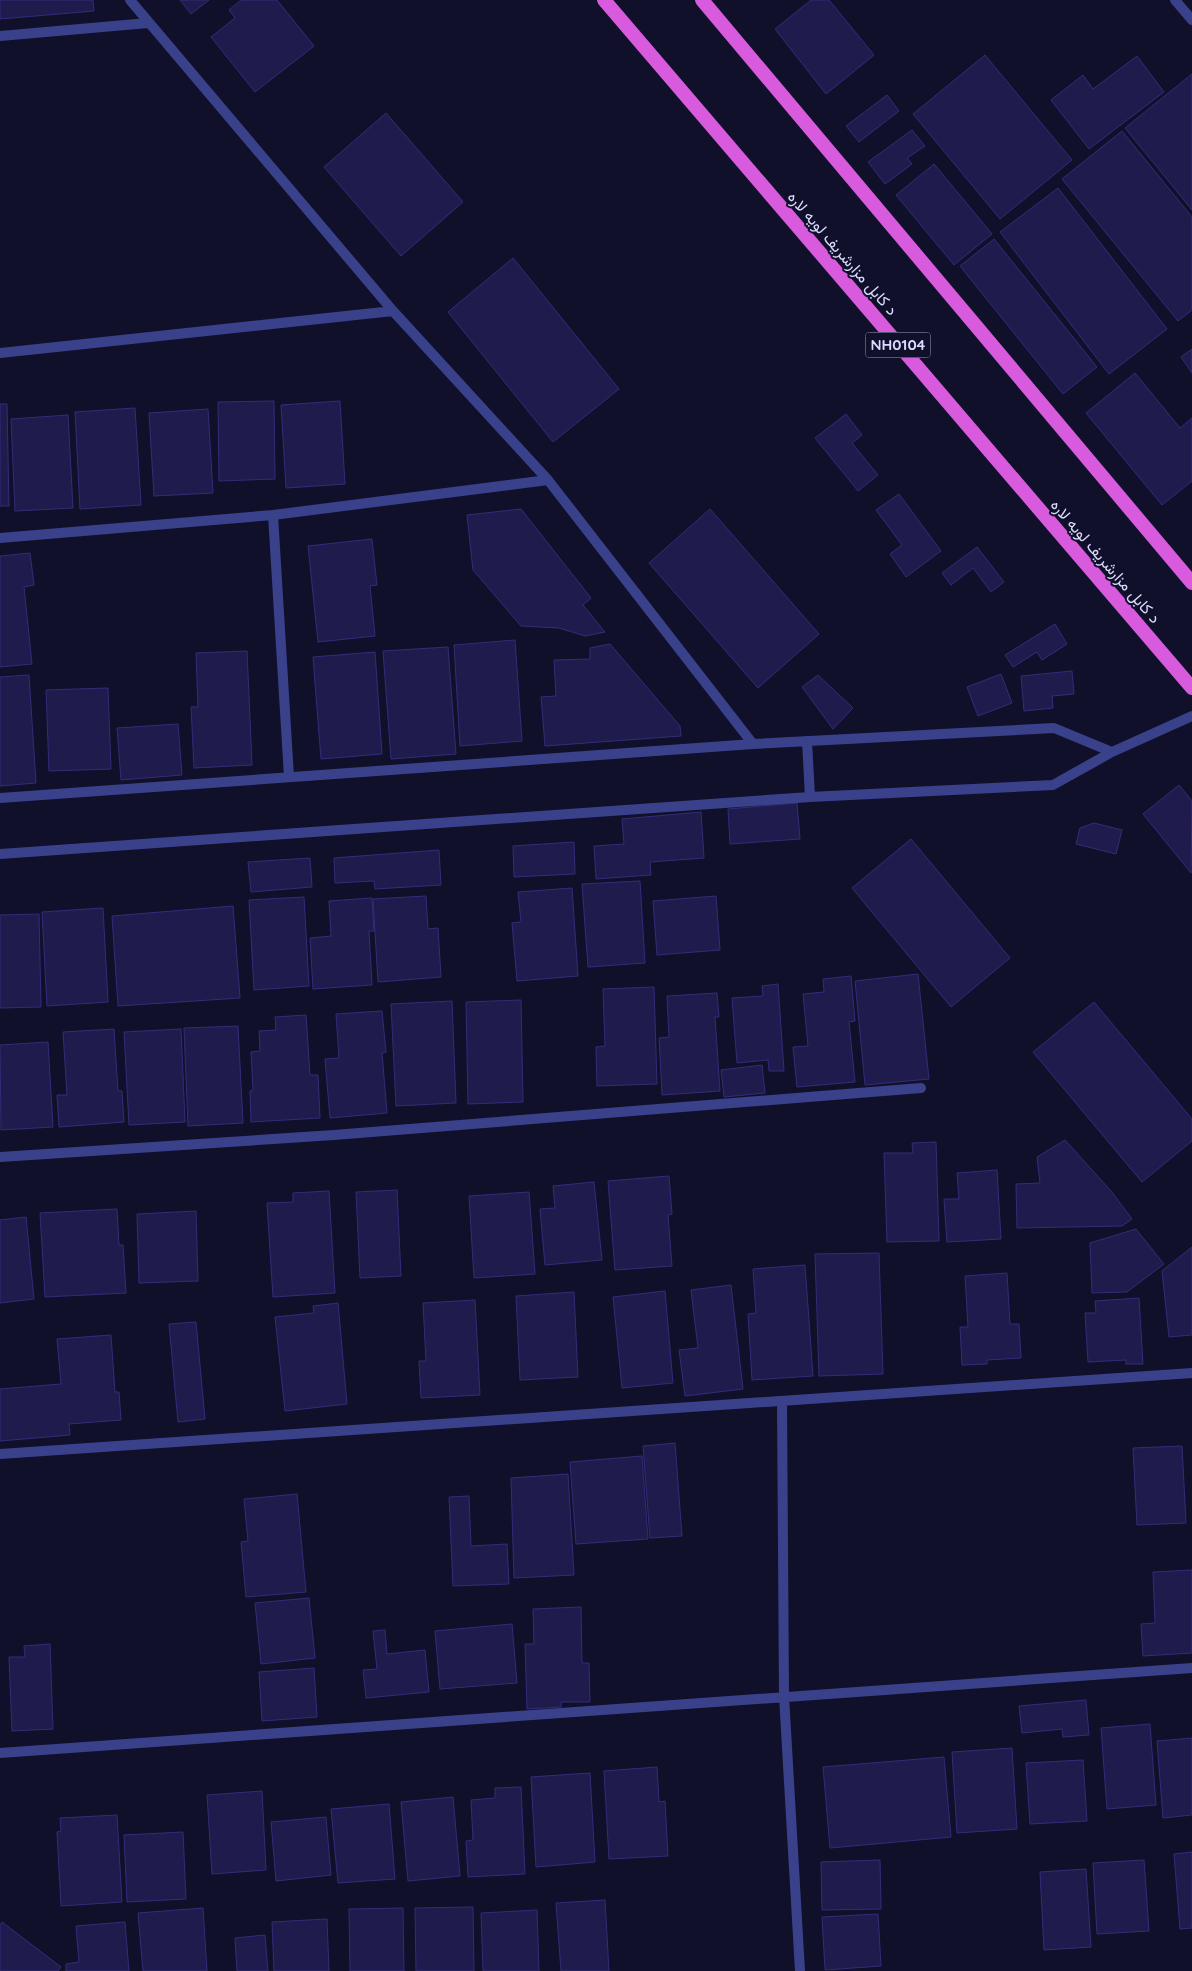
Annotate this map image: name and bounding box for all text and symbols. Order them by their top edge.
street label: د کابل مزارشریف لویه لاره [783,187,902,320]
road number: NH0104 [866,332,930,358]
street label: د کابل مزارشریف لویه لاره [1046,495,1165,628]

